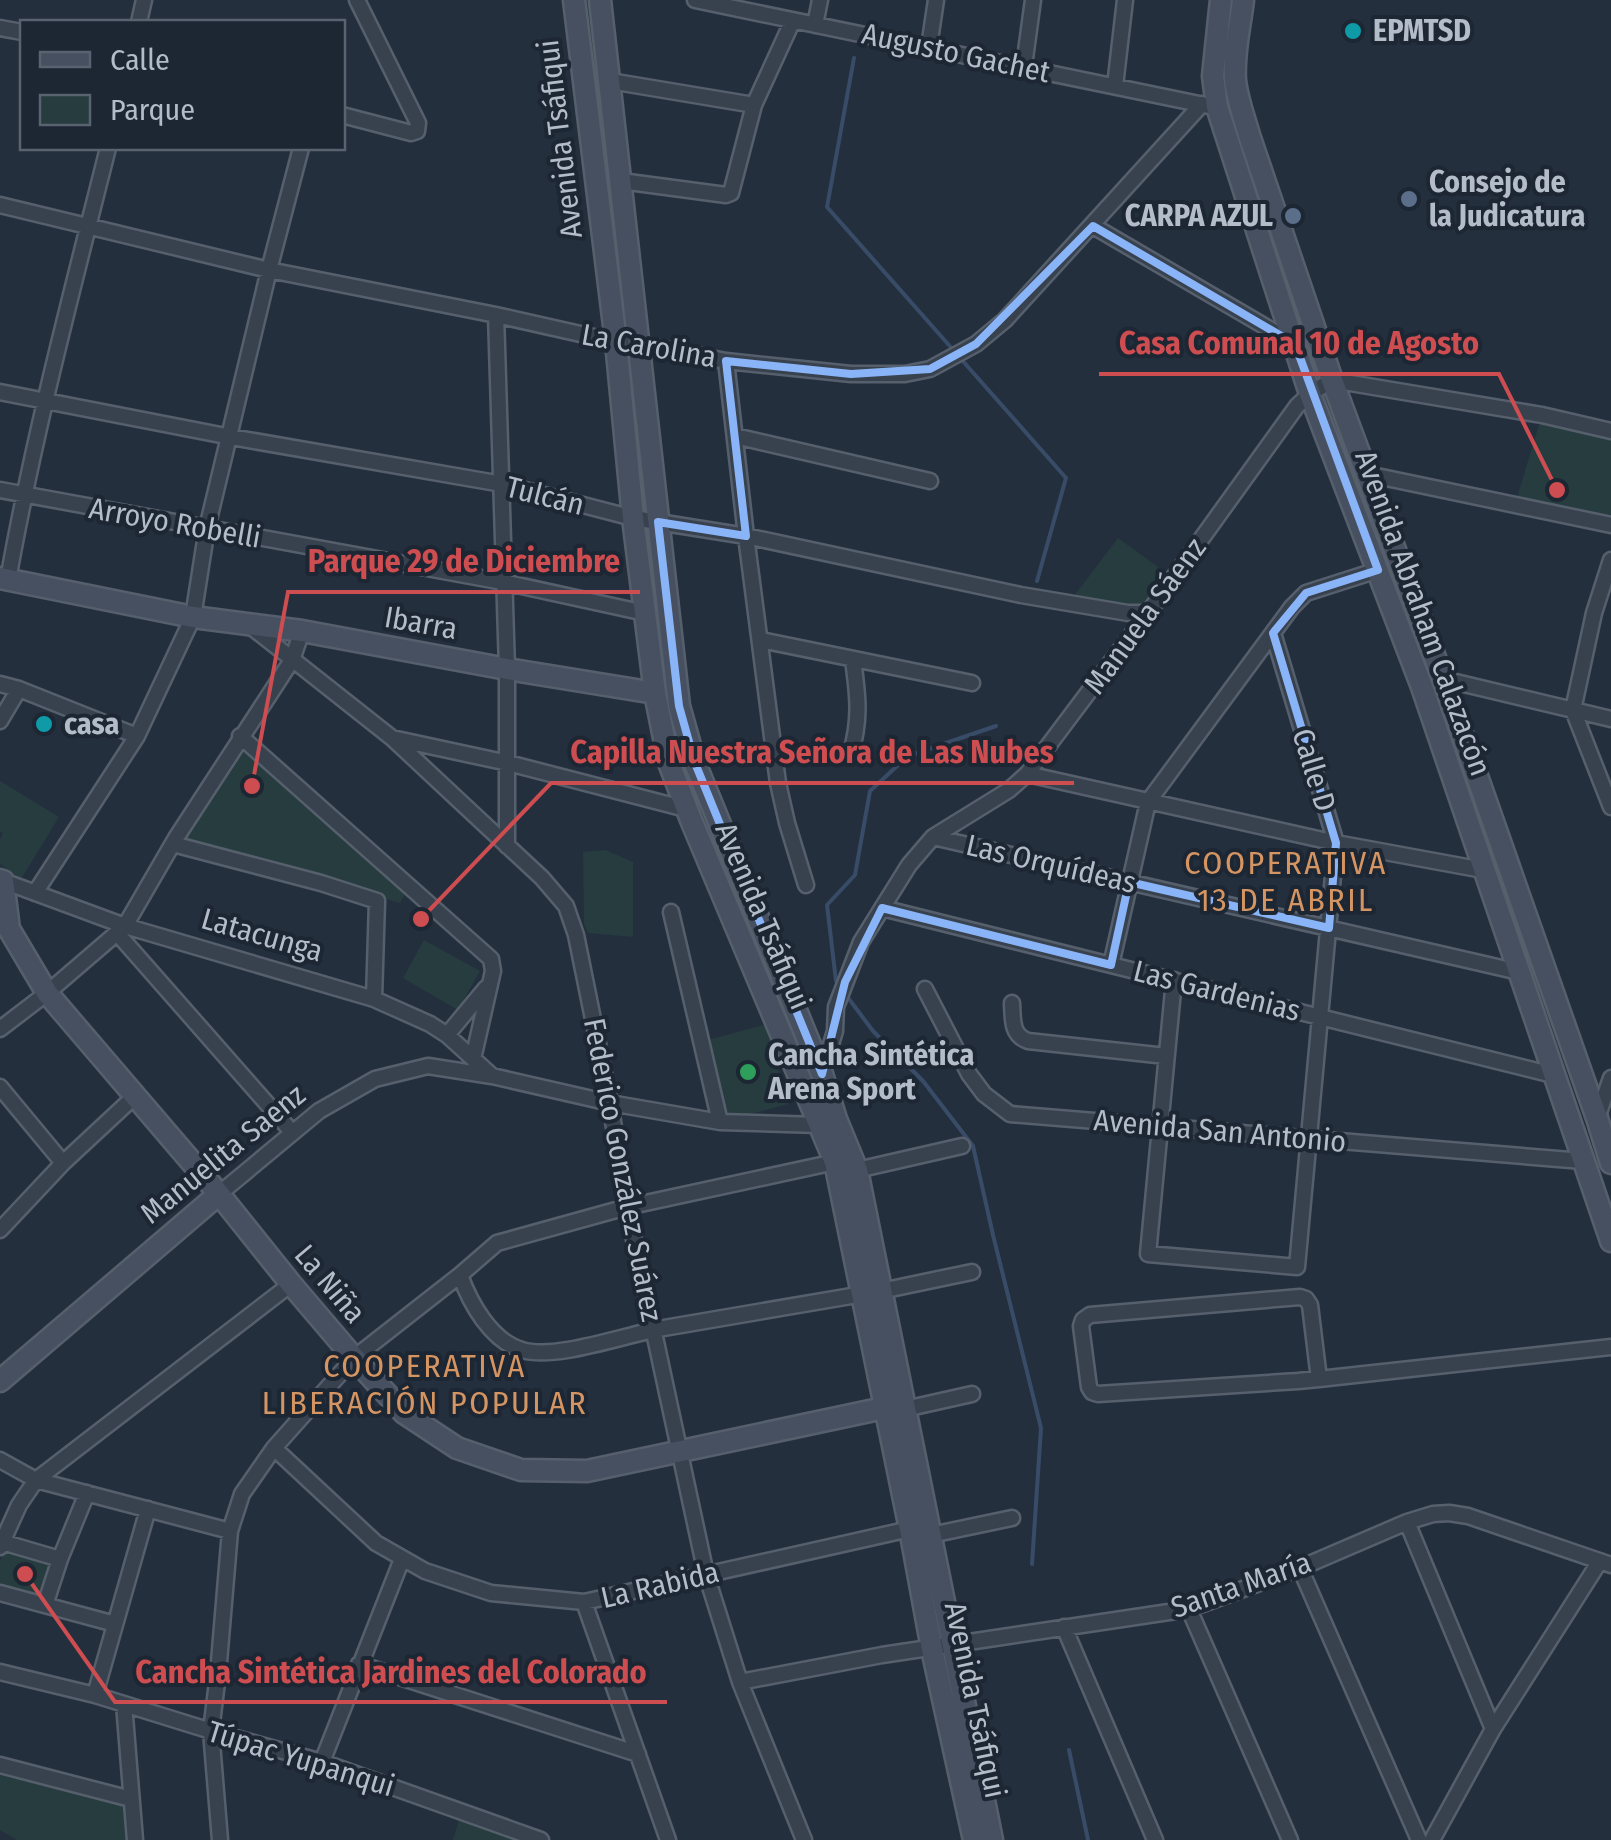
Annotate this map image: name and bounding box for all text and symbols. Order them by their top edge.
place label: EPMTSD [1373,13,1471,49]
street label: Augusto Gachet [859,16,1053,91]
legend [20,20,345,150]
marker: EPMTSD [1342,20,1364,42]
street label: Avenida Tsáfiqui [530,38,590,240]
text: Calle [110,42,170,78]
text: Parque [110,92,195,128]
place label: Consejo de la Judicatura [1429,164,1586,234]
marker: Consejo de la Judicatura [1398,188,1420,210]
place label: CARPA AZUL [1125,198,1273,234]
marker: CARPA AZUL [1282,205,1304,227]
callout: Casa Comunal 10 de Agosto [1099,312,1499,374]
street label: La Carolina [579,316,719,376]
text: Casa Comunal 10 de Agosto [1119,324,1479,362]
street label: Avenida Abraham Calazacón [1347,445,1499,781]
street label: Tulcán [502,469,588,523]
street label: Arroyo Robelli [86,490,264,556]
callout: Parque 29 de Diciembre [288,530,640,592]
street label: Manuela Sáenz [1076,531,1214,701]
text: Parque 29 de Diciembre [308,542,620,580]
street label: Ibarra [382,599,460,647]
place label: casa [64,706,120,742]
marker: casa [33,713,55,735]
callout: Capilla Nuestra Señora de Las Nubes [551,721,1074,783]
street label: Calle D [1284,724,1344,816]
text: Capilla Nuestra Señora de Las Nubes [570,733,1054,771]
street label: Avenida Tsáfiqui [707,817,819,1015]
street label: Las Orquídeas [963,827,1139,901]
district label: COOPERATIVA 13 DE ABRIL [1184,844,1388,919]
street label: Latacunga [197,901,327,969]
street label: Las Gardenias [1130,953,1304,1029]
street label: Federico González Suárez [576,1015,670,1325]
place label: Cancha Sintética Arena Sport [767,1037,974,1107]
marker: Cancha Sintética Arena Sport [737,1061,759,1083]
street label: Manuelita Saenz [133,1077,313,1231]
street label: Avenida San Antonio [1092,1102,1348,1160]
street label: La Niña [287,1238,373,1330]
district label: COOPERATIVA LIBERACIÓN POPULAR [262,1347,588,1422]
street label: Santa María [1166,1544,1316,1626]
street label: La Rabida [598,1554,722,1616]
street label: Avenida Tsáfiqui [937,1599,1013,1801]
callout: Cancha Sintética Jardines del Colorado [115,1640,667,1702]
text: Cancha Sintética Jardines del Colorado [135,1653,647,1691]
street label: Túpac Yupanqui [203,1714,399,1804]

